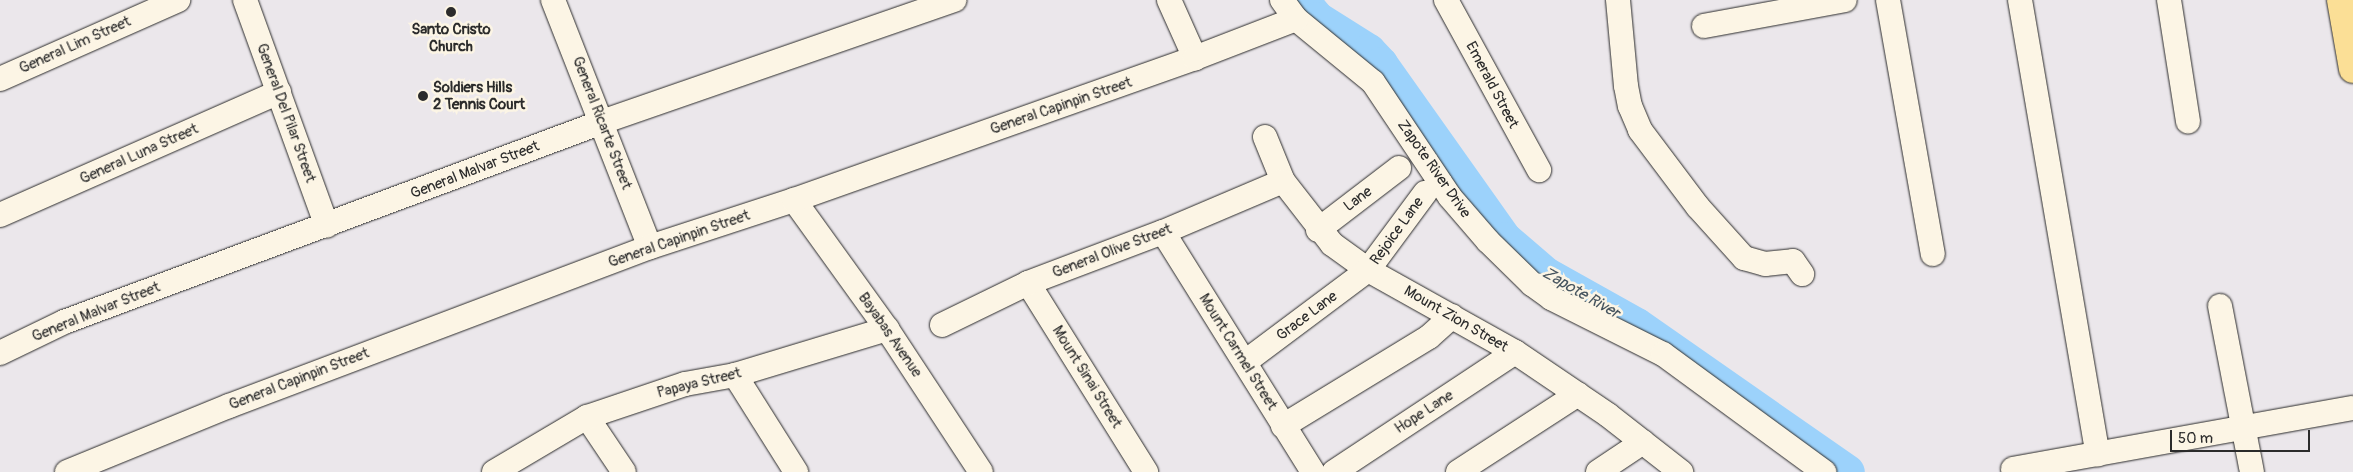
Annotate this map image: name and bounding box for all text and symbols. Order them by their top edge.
marker: Santo Cristo Church [445,6,457,18]
street label: General Lim Street [16,12,134,78]
place label: Santo Cristo Church [411,20,491,55]
street label: Emerald Street [1462,39,1522,131]
street label: General Del Pilar Street [252,41,320,185]
street label: General Ricarte Street [568,54,636,192]
street label: General Capinpin Street [988,73,1134,139]
place label: Soldiers Hills 2 Tennis Court [433,78,525,113]
marker: Soldiers Hills 2 Tennis Court [417,90,429,102]
street label: Zapote River Drive [1393,116,1475,222]
street label: General Luna Street [77,120,201,188]
street label: General Malvar Street [408,137,542,203]
street label: Lane [1340,183,1376,215]
street label: Rejoice Lane [1366,194,1428,268]
street label: General Capinpin Street [606,206,752,272]
street label: General Olive Street [1050,220,1174,282]
water label: Zapote River [1539,263,1623,323]
street label: General Malvar Street [29,278,163,346]
street label: Mount Zion Street [1401,282,1511,356]
street label: Grace Lane [1273,287,1341,345]
street label: Bayabas Avenue [854,289,926,381]
street label: Mount Carmel Street [1195,290,1281,414]
street label: Mount Sinai Street [1048,322,1126,432]
street label: General Capinpin Street [226,344,372,414]
street label: Papaya Street [655,364,743,402]
street label: Hope Lane [1391,386,1457,438]
scale bar [2173,420,2313,452]
text: 50 m [2178,429,2213,448]

